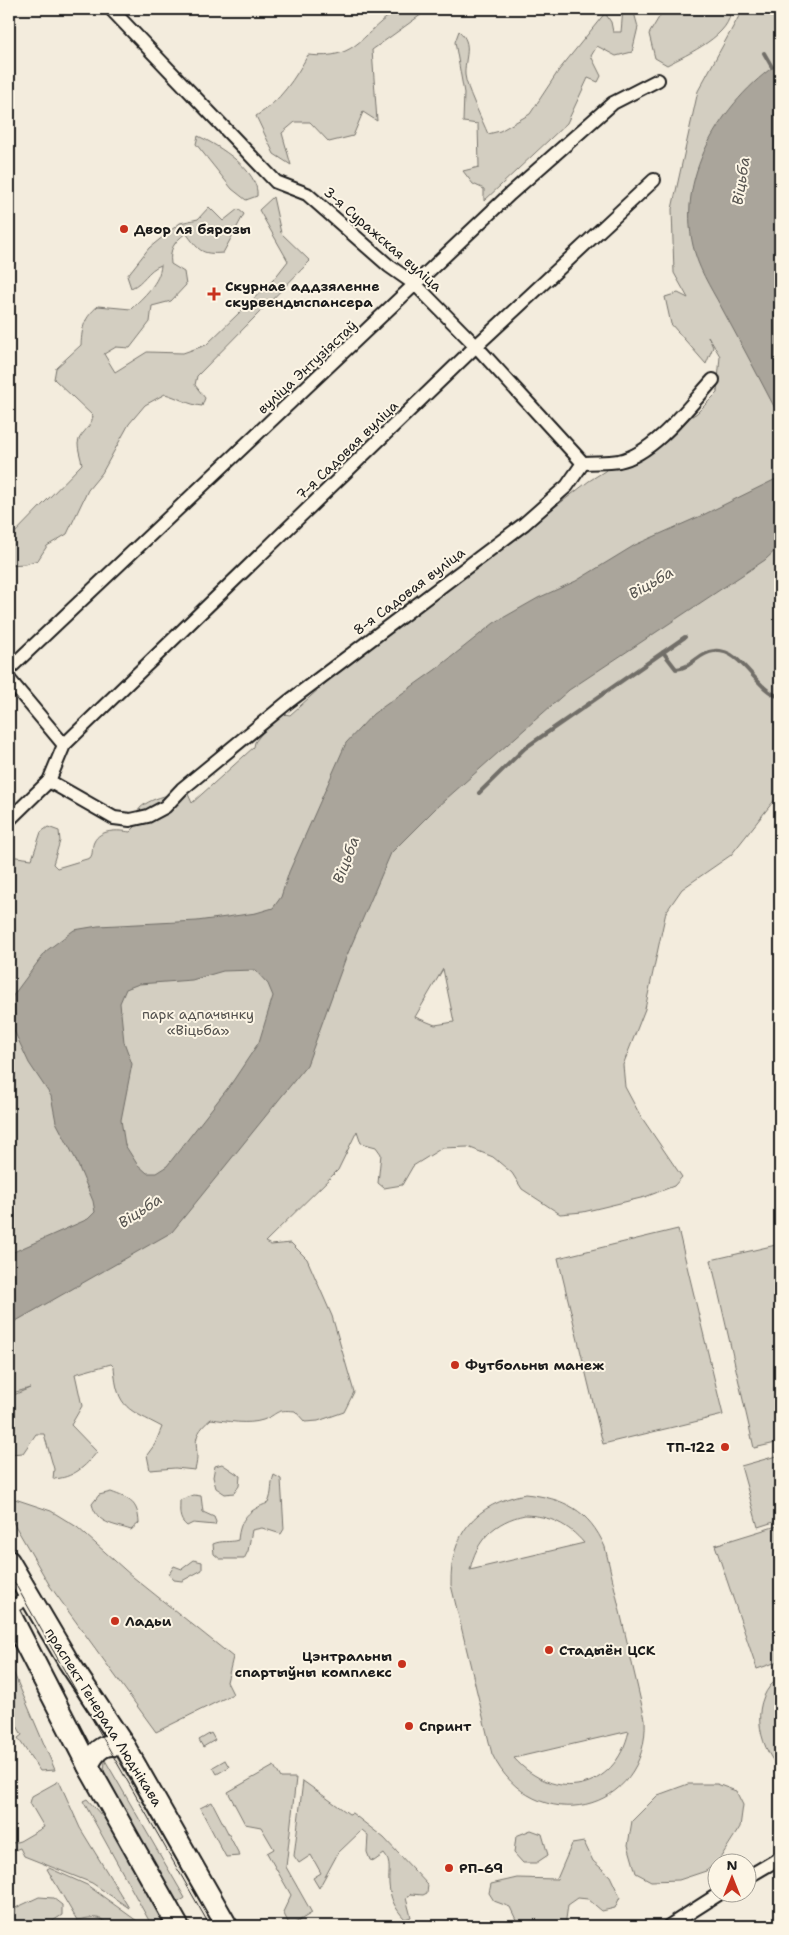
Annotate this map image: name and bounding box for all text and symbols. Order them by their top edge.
water label: Віцьба [727,155,755,207]
street label: 3-я Суражская вуліца [320,183,446,295]
place label: Двор ля бярозы [134,220,251,238]
marker: Двор ля бярозы [118,223,130,235]
place label: Скурнае аддзяленне скурвендыспансера [225,277,380,311]
marker: Скурнае аддзяленне скурвендыспансера [207,287,221,301]
street label: вуліца Энтузіястаў [253,316,361,418]
street label: 7-я Садовая вуліца [292,396,402,503]
street label: 8-я Садовая вуліца [350,543,469,639]
water label: Віцьба [625,562,677,604]
water label: Віцьба [328,834,364,886]
park label: парк адпачынку «Віцьба» [142,1005,254,1039]
water label: Віцьба [114,1189,166,1233]
place label: Футбольны манеж [465,1356,604,1374]
marker: Футбольны манеж [449,1359,461,1371]
place label: ТП-122 [666,1438,715,1456]
marker: ТП-122 [719,1441,731,1453]
place label: Ладьи [125,1612,172,1630]
marker: Ладьи [109,1615,121,1627]
street label: праспект Генерала Люднікава [41,1624,167,1810]
place label: Стадыён ЦСК [559,1641,656,1659]
marker: Стадыён ЦСК [543,1644,555,1656]
place label: Цэнтральны спартыўны комплекс [235,1647,392,1681]
marker: Цэнтральны спартыўны комплекс [396,1658,408,1670]
place label: Спринт [419,1717,472,1735]
marker: Спринт [403,1720,415,1732]
north arrow [706,1852,756,1902]
text: N [726,1856,738,1874]
place label: РП-69 [459,1859,503,1877]
marker: РП-69 [443,1862,455,1874]

